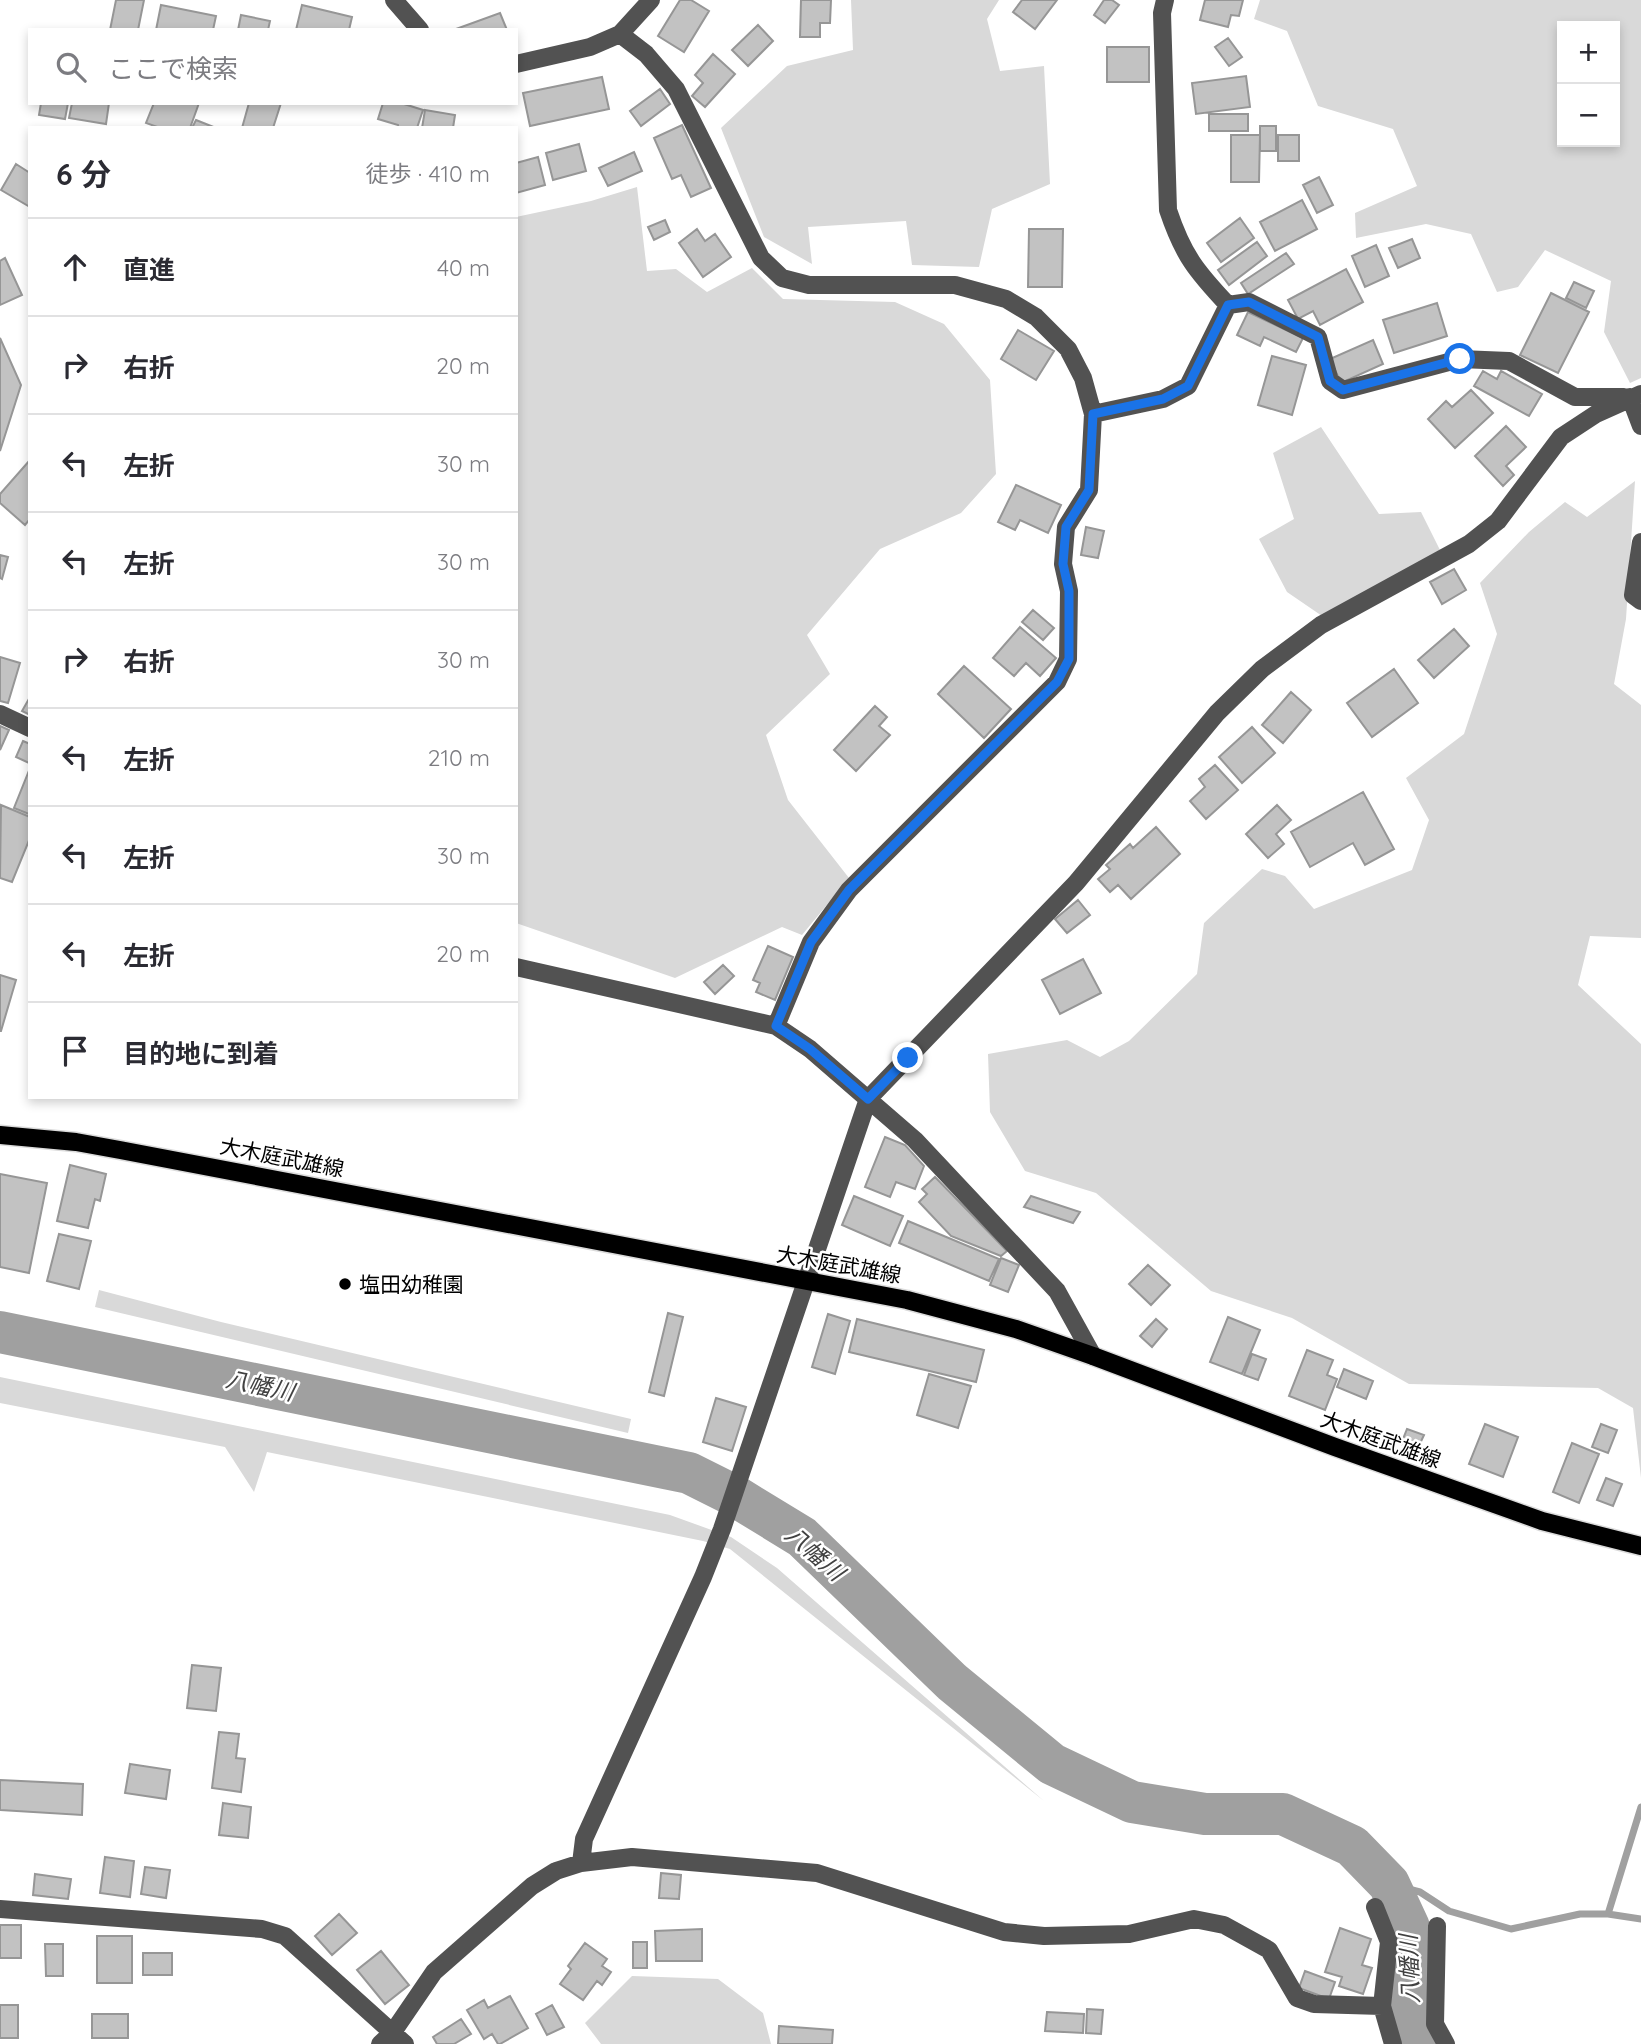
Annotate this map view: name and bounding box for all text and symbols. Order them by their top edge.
map controls [1557,21,1620,147]
button: + [1557,21,1620,84]
search box [28,28,518,105]
icon: search [52,48,90,86]
text: ここで検索 [108,52,238,85]
button: − [1557,84,1620,147]
text: 6 分 [56,155,111,193]
text: 徒歩 · 410 m [366,159,490,188]
icon: ahead [56,248,94,286]
text: 直進 [123,253,175,286]
text: 40 m [437,253,490,282]
route start [1444,343,1475,374]
icon: right [56,346,94,384]
text: 右折 [123,351,175,384]
text: 20 m [436,351,490,380]
icon: left [56,444,94,482]
text: 左折 [123,449,175,482]
text: 30 m [437,449,490,478]
icon: left [56,542,94,580]
text: 左折 [123,547,175,580]
text: 30 m [437,547,490,576]
icon: right [56,640,94,678]
text: 右折 [123,645,175,678]
text: 30 m [437,645,490,674]
icon: left [56,738,94,776]
text: 左折 [123,743,175,776]
text: 210 m [428,743,490,772]
icon: left [56,836,94,874]
text: 左折 [123,841,175,874]
text: 30 m [437,841,490,870]
icon: left [56,934,94,972]
text: 左折 [123,939,175,972]
text: 20 m [436,939,490,968]
icon: arrive [56,1032,94,1070]
text: 目的地に到着 [123,1037,279,1070]
route end [892,1042,923,1073]
street label: 大木庭武雄線 [218,1132,346,1182]
street label: 大木庭武雄線 [775,1240,903,1288]
place label: 塩田幼稚園 [359,1271,464,1297]
marker: 塩田幼稚園 [337,1276,353,1292]
water label: 八幡川 [223,1364,300,1407]
street label: 大木庭武雄線 [1317,1405,1445,1473]
water label: 八幡川 [779,1519,853,1589]
water label: 八幡川 [1393,1931,1425,2004]

